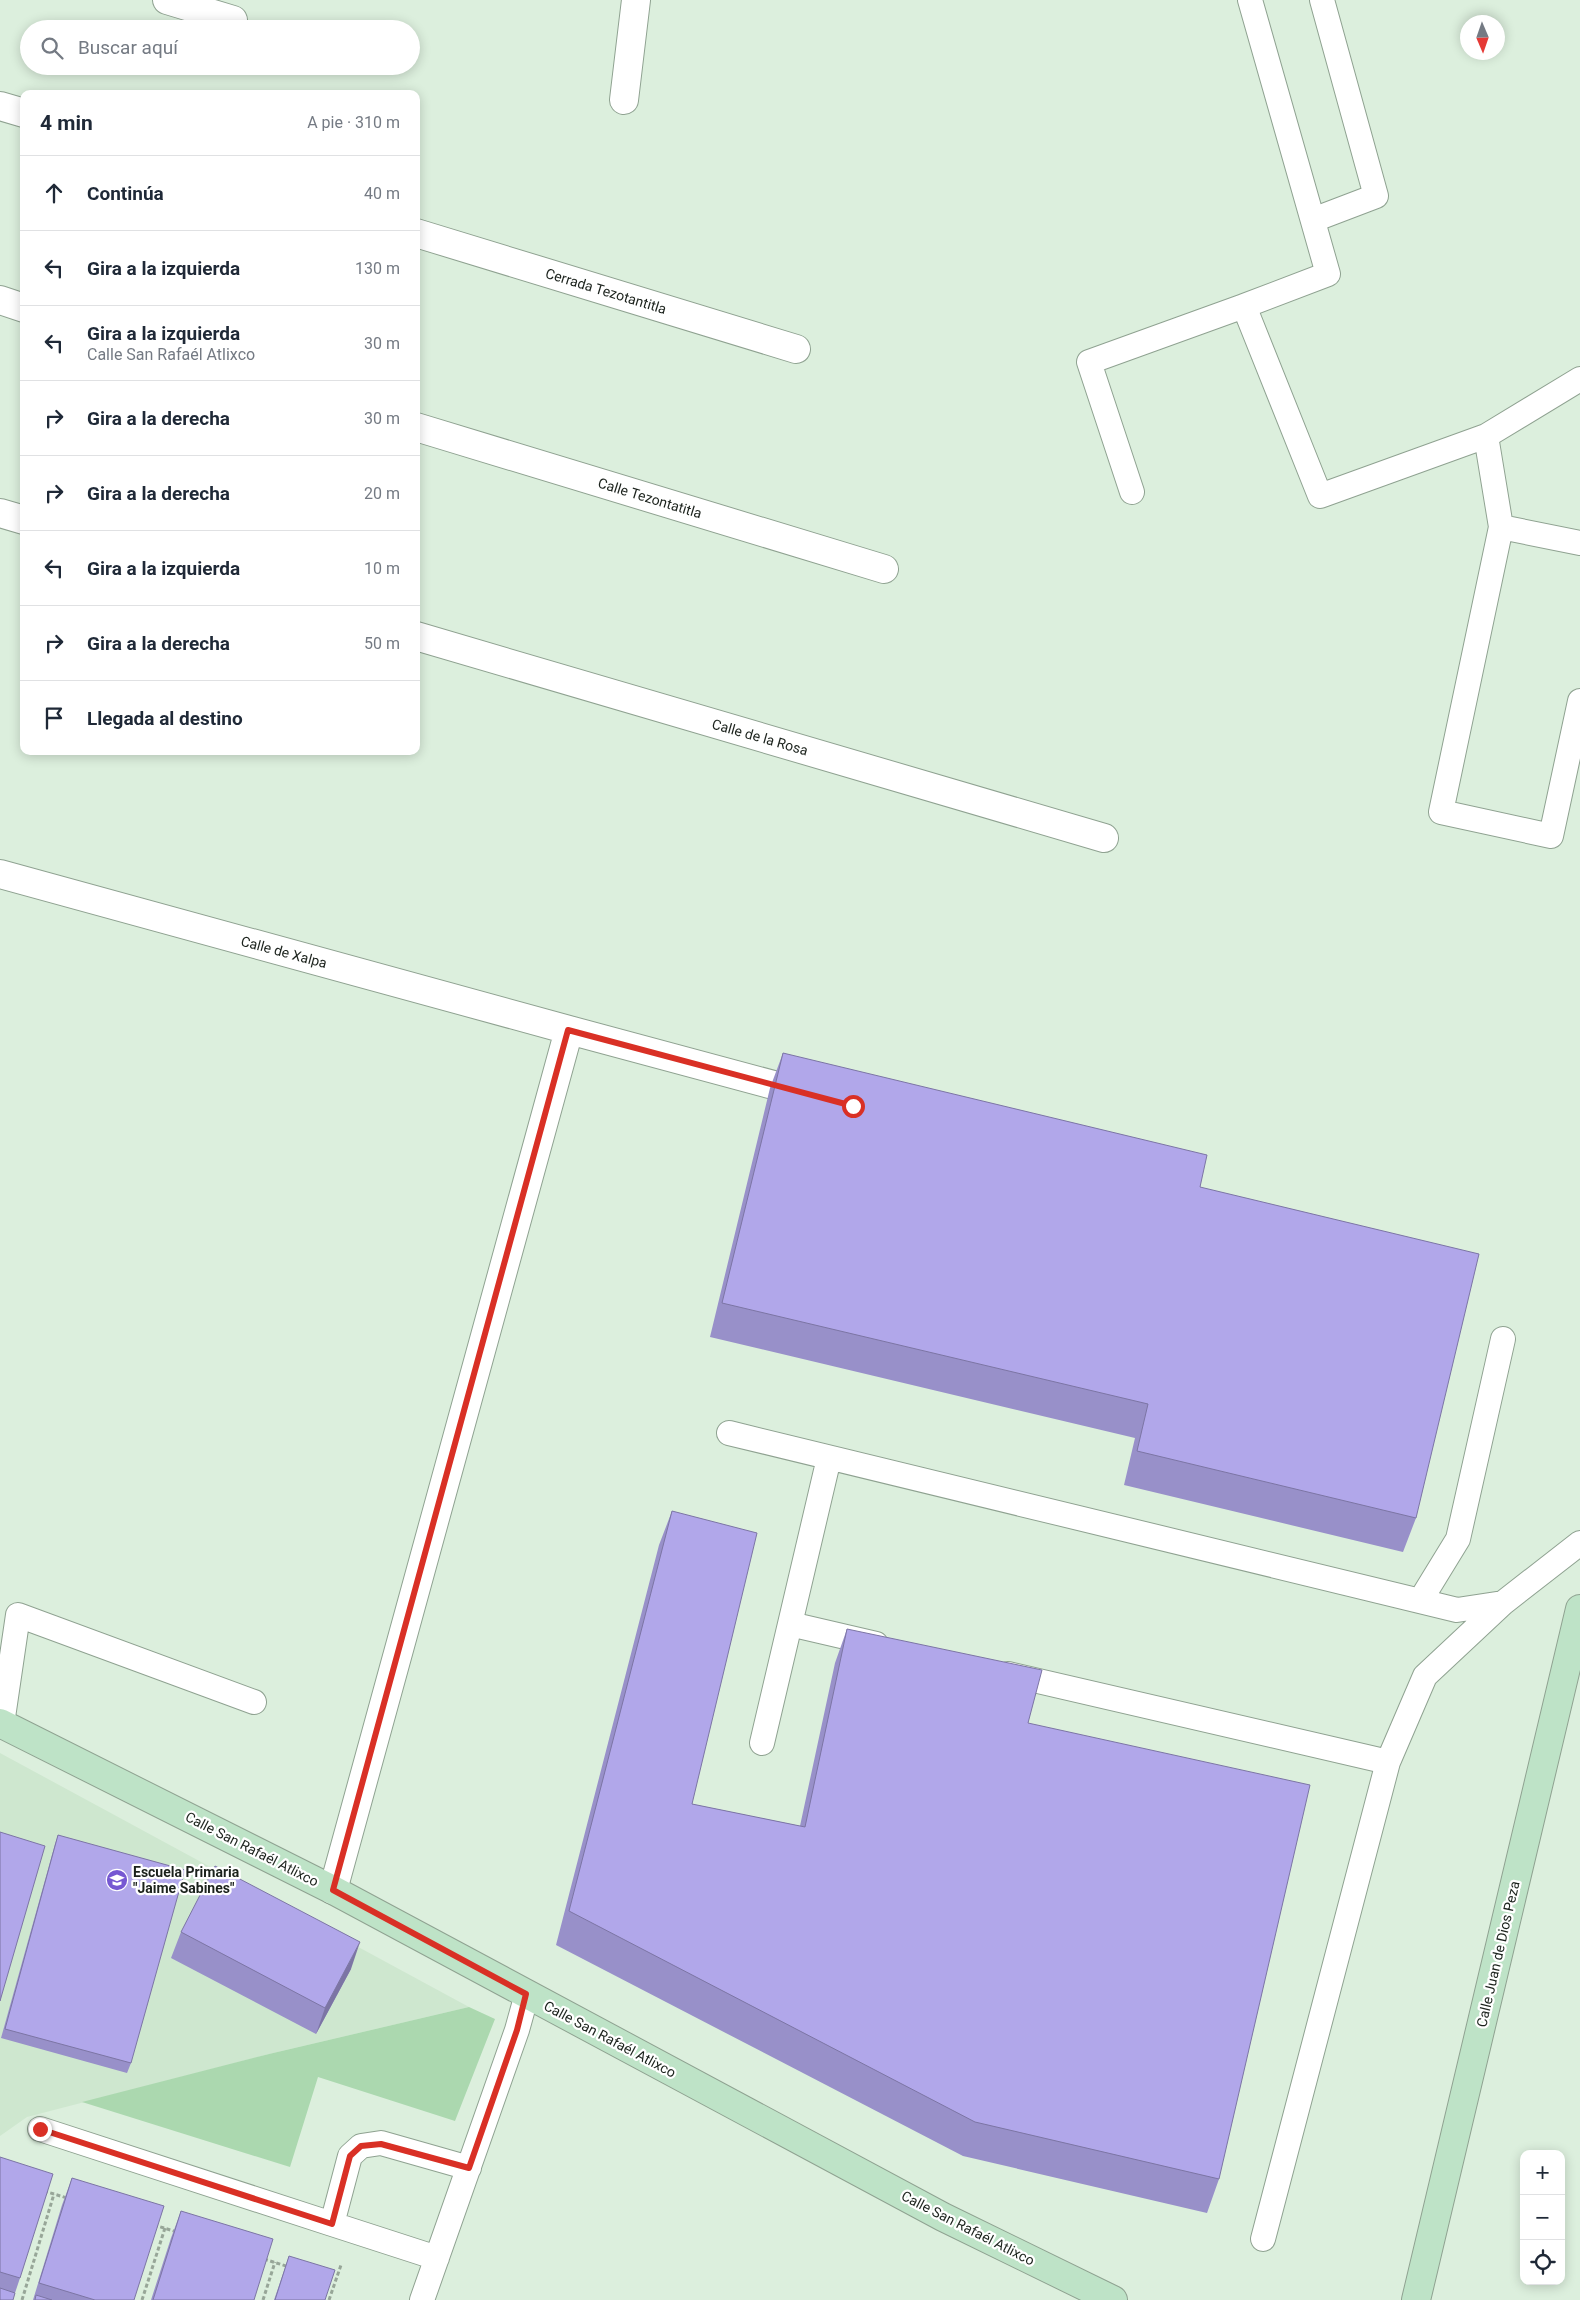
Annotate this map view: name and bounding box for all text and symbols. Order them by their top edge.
north arrow [1460,15,1505,60]
search box [20,20,420,75]
icon: search [38,34,66,62]
text: Buscar aquí [78,36,178,59]
text: 4 min [40,111,93,135]
text: A pie · 310 m [307,113,400,132]
icon: ahead [40,179,68,207]
text: Continúa [87,182,164,205]
text: 40 m [364,184,400,203]
icon: left [40,254,68,282]
text: Gira a la izquierda [87,257,240,280]
text: 130 m [355,259,400,278]
street label: Cerrada Tezotantitla [544,265,668,317]
text: Gira a la izquierda [87,322,240,345]
icon: left [40,329,68,357]
text: 30 m [364,334,400,353]
text: Calle San Rafaél Atlixco [87,345,255,364]
icon: right [40,404,68,432]
text: Gira a la derecha [87,407,230,430]
text: 30 m [364,409,400,428]
street label: Calle Tezontatitla [596,475,704,521]
icon: right [40,479,68,507]
text: Gira a la derecha [87,482,230,505]
text: 20 m [364,484,400,503]
icon: left [40,554,68,582]
text: Gira a la izquierda [87,557,240,580]
text: 10 m [364,559,400,578]
icon: right [40,629,68,657]
text: Gira a la derecha [87,632,230,655]
text: 50 m [364,634,400,653]
icon: arrive [40,704,68,732]
text: Llegada al destino [87,707,243,730]
street label: Calle de la Rosa [710,716,810,758]
street label: Calle de Xalpa [239,933,329,971]
route start [842,1095,865,1118]
street label: Calle San Rafaél Atlixco [183,1808,321,1890]
place label: Escuela Primaria "Jaime Sabines" [133,1864,240,1896]
school or university icon: Escuela Primaria "Jaime Sabines" [105,1868,129,1892]
street label: Calle Juan de Dios Peza [1473,1879,1523,2029]
street label: Calle San Rafaél Atlixco [541,1997,679,2081]
route end [29,2118,52,2141]
map controls [1520,2150,1565,2285]
button: + [1520,2150,1565,2195]
street label: Calle San Rafaél Atlixco [899,2187,1037,2269]
button: − [1520,2195,1565,2240]
button: locate [1520,2240,1565,2285]

